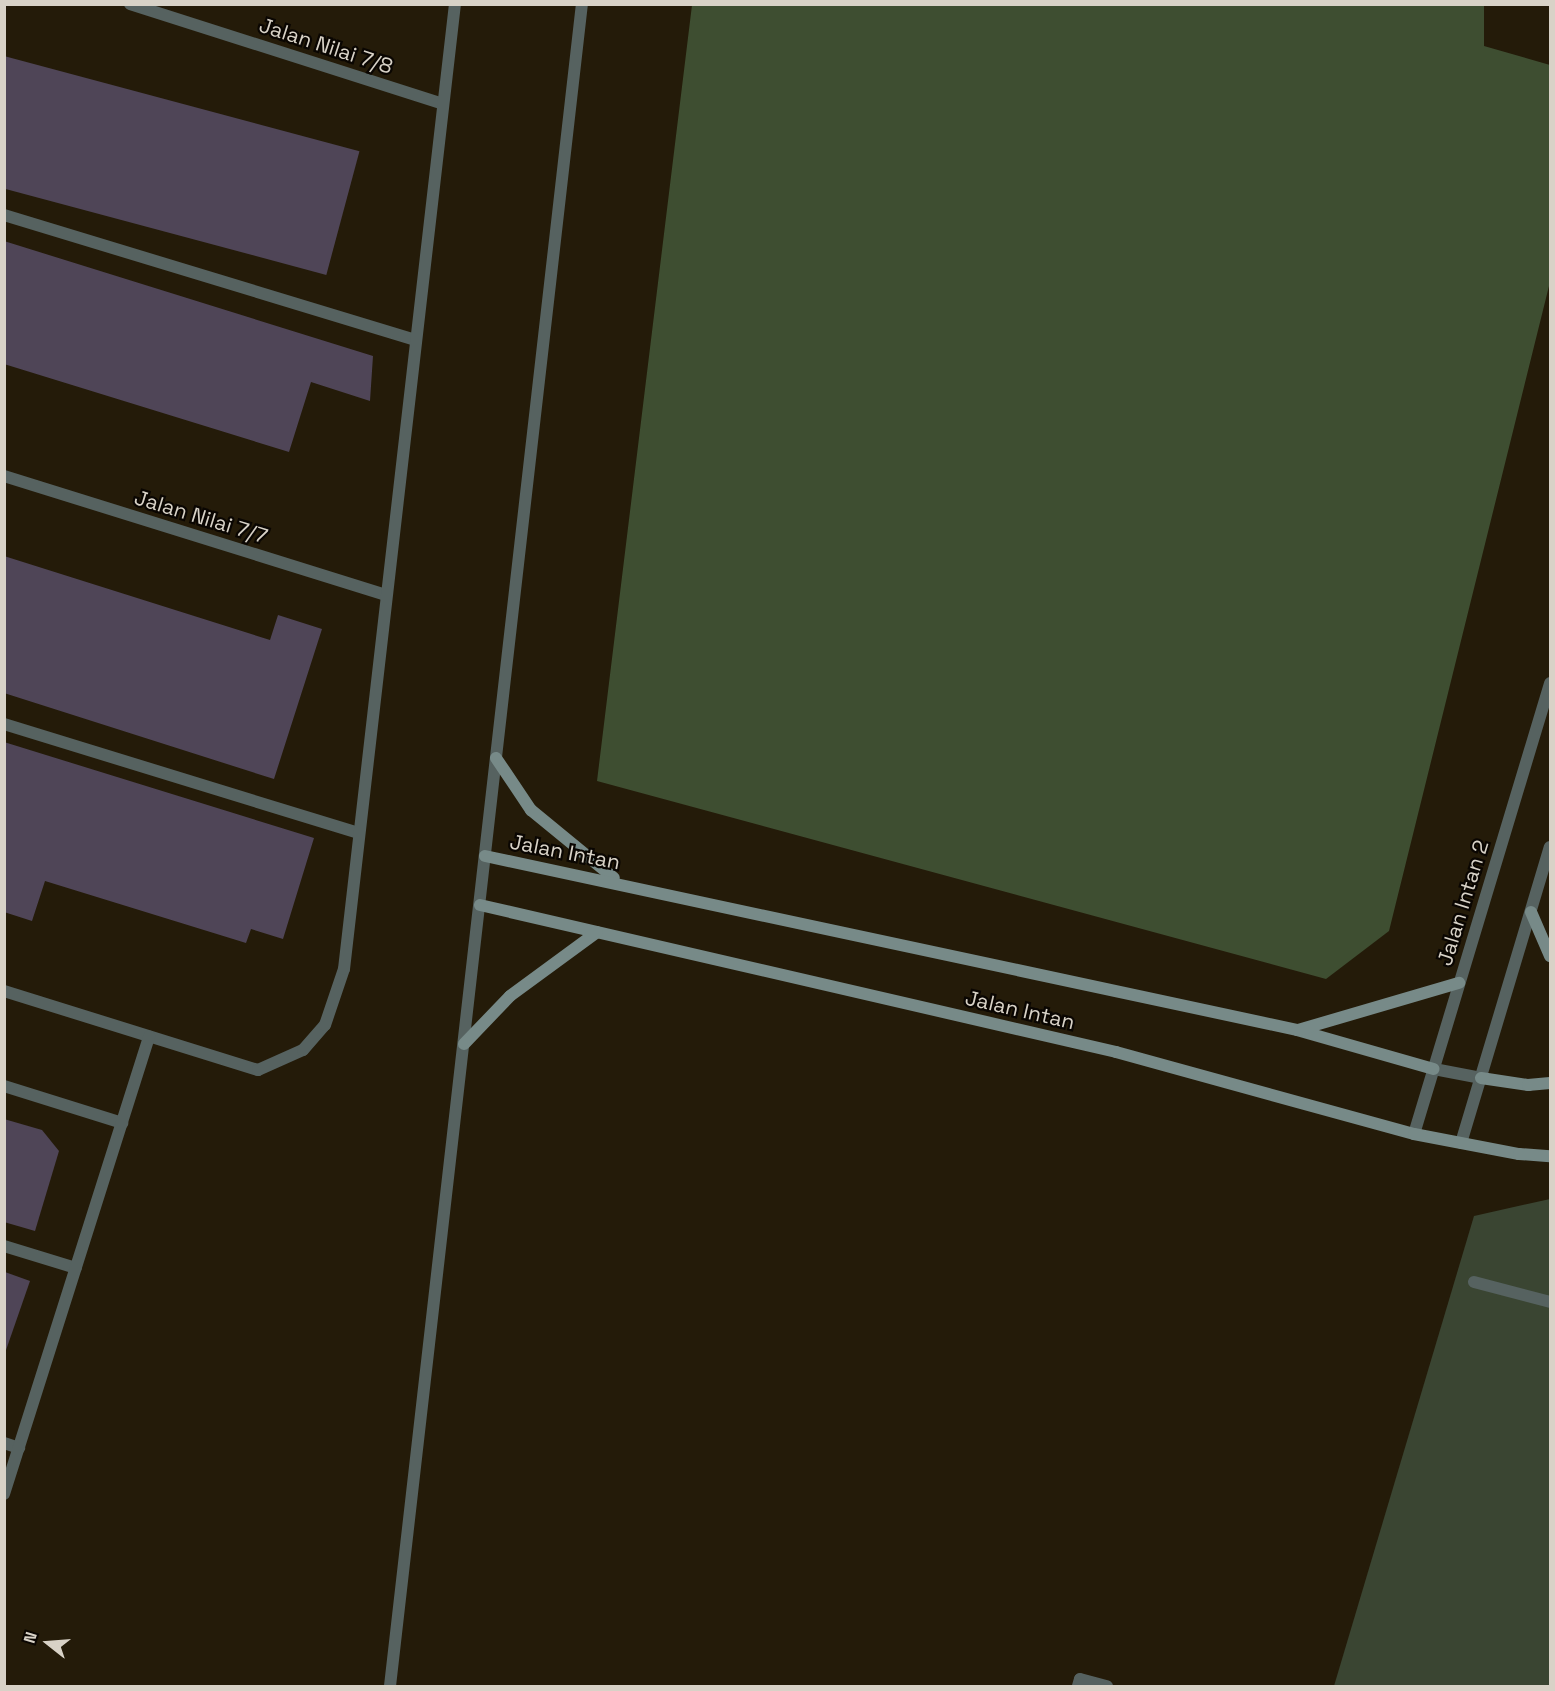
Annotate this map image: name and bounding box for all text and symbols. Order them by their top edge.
street label: Jalan Nilai 7/8 [256,13,396,79]
street label: Jalan Nilai 7/7 [131,485,271,549]
street label: Jalan Intan [508,829,622,875]
street label: Jalan Intan 2 [1432,837,1494,969]
street label: Jalan Intan [963,985,1077,1035]
north arrow [18,1613,78,1673]
text: N [19,1629,42,1646]

